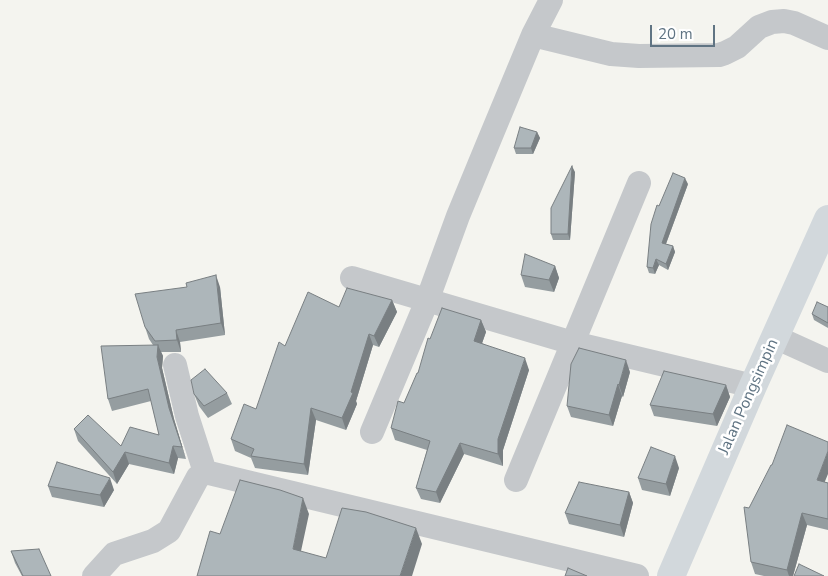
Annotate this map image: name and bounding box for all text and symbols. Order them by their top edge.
scale bar [653,15,718,47]
text: 20 m [658,24,693,44]
street label: Jalan Pongsimpin [715,336,783,458]

